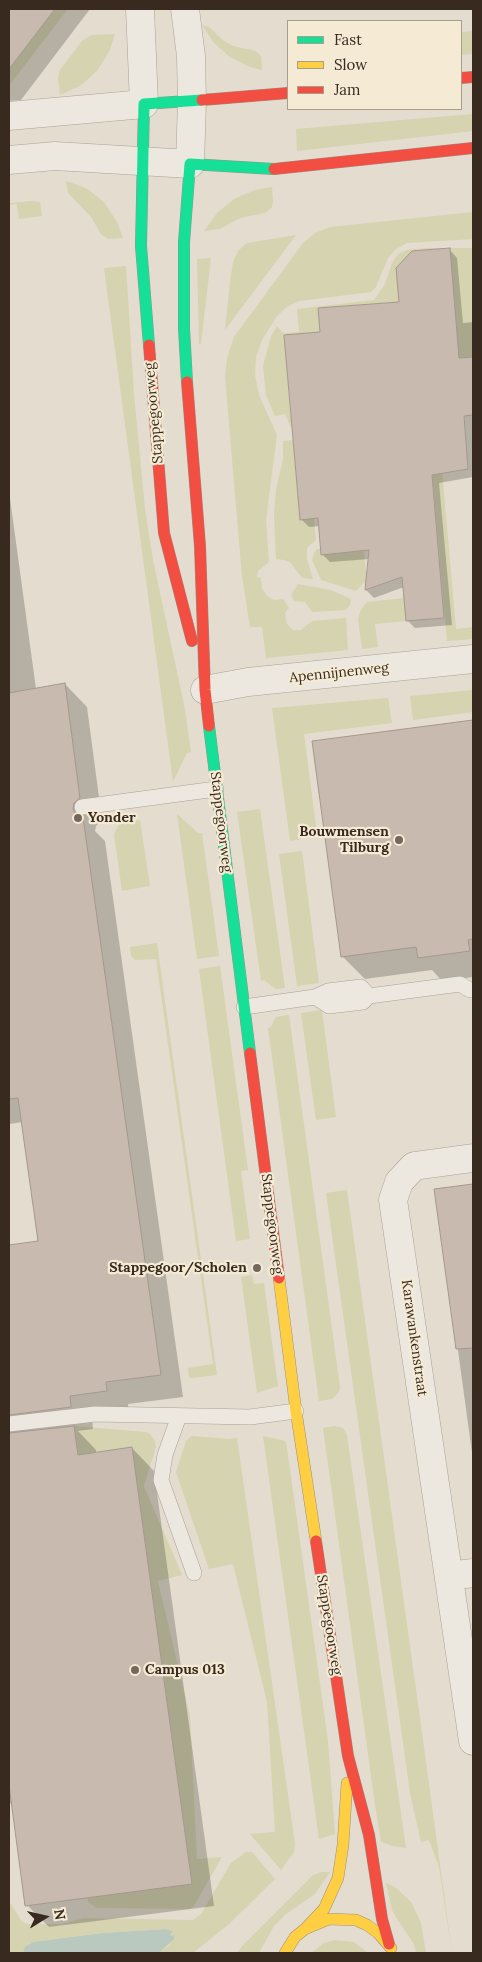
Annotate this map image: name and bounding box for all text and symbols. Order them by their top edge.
legend [287,20,462,110]
text: Fast [334,30,362,49]
text: Slow [334,55,367,74]
text: Jam [334,80,361,99]
street label: Stappegoorweg [141,362,167,464]
street label: Apennijnenweg [288,659,390,687]
street label: Stappegoorweg [206,771,236,873]
place label: Yonder [88,810,136,826]
marker: Yonder [72,812,84,824]
place label: Bouwmensen Tilburg [299,824,389,856]
marker: Bouwmensen Tilburg [393,834,405,846]
street label: Stappegoorweg [257,1173,287,1275]
place label: Stappegoor/Scholen [109,1260,247,1276]
marker: Stappegoor/Scholen [251,1262,263,1274]
street label: Karawankenstraat [397,1279,431,1397]
street label: Stappegoorweg [313,1574,345,1676]
place label: Campus 013 [145,1662,225,1678]
marker: Campus 013 [129,1664,141,1676]
north arrow [20,1892,70,1942]
text: N [50,1907,70,1921]

